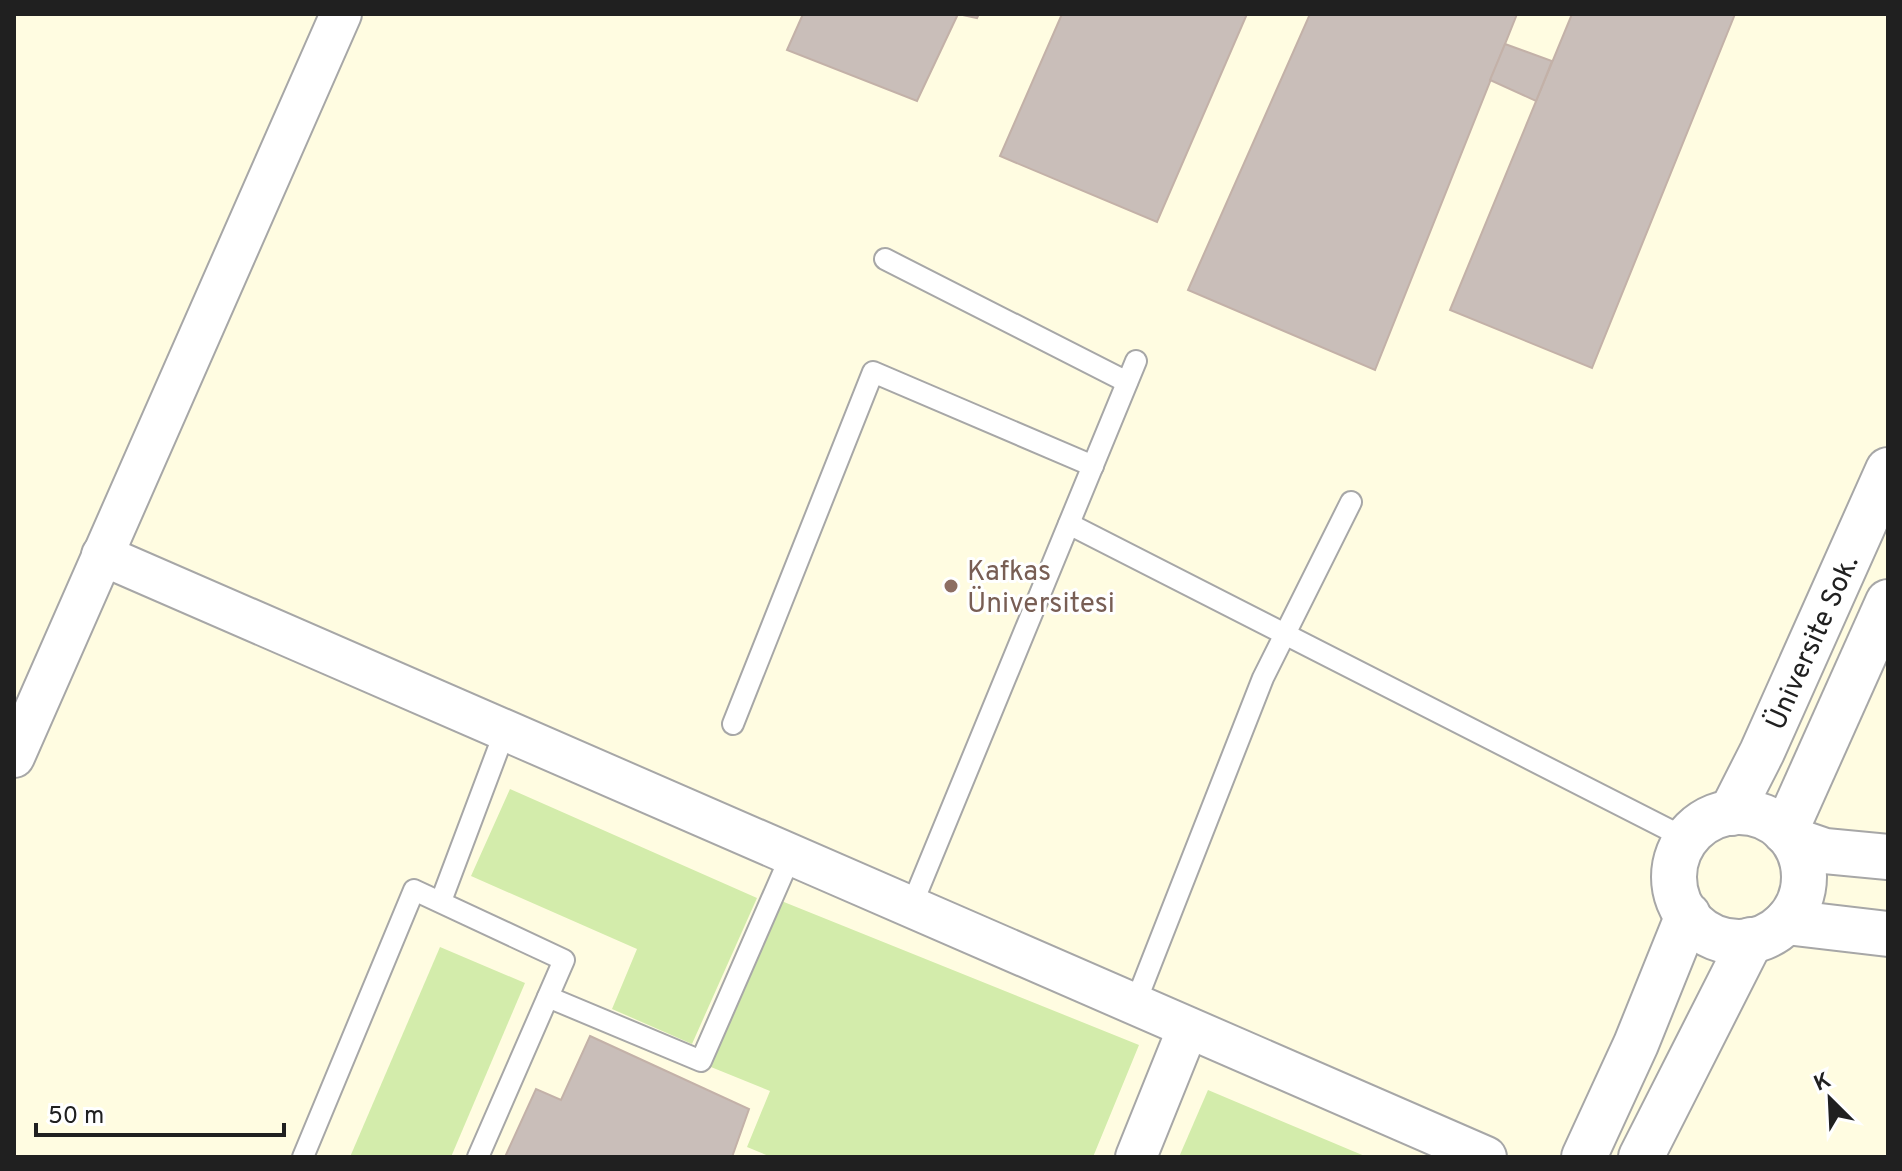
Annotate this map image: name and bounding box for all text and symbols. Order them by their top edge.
street label: Üniversite Sok. [1757,549,1868,736]
place label: Kafkas Üniversitesi [967,555,1115,623]
marker: Kafkas Üniversitesi [942,577,960,595]
north arrow [1790,1059,1870,1139]
text: K [1810,1068,1835,1099]
scale bar [36,1087,284,1137]
text: 50 m [48,1102,104,1132]

